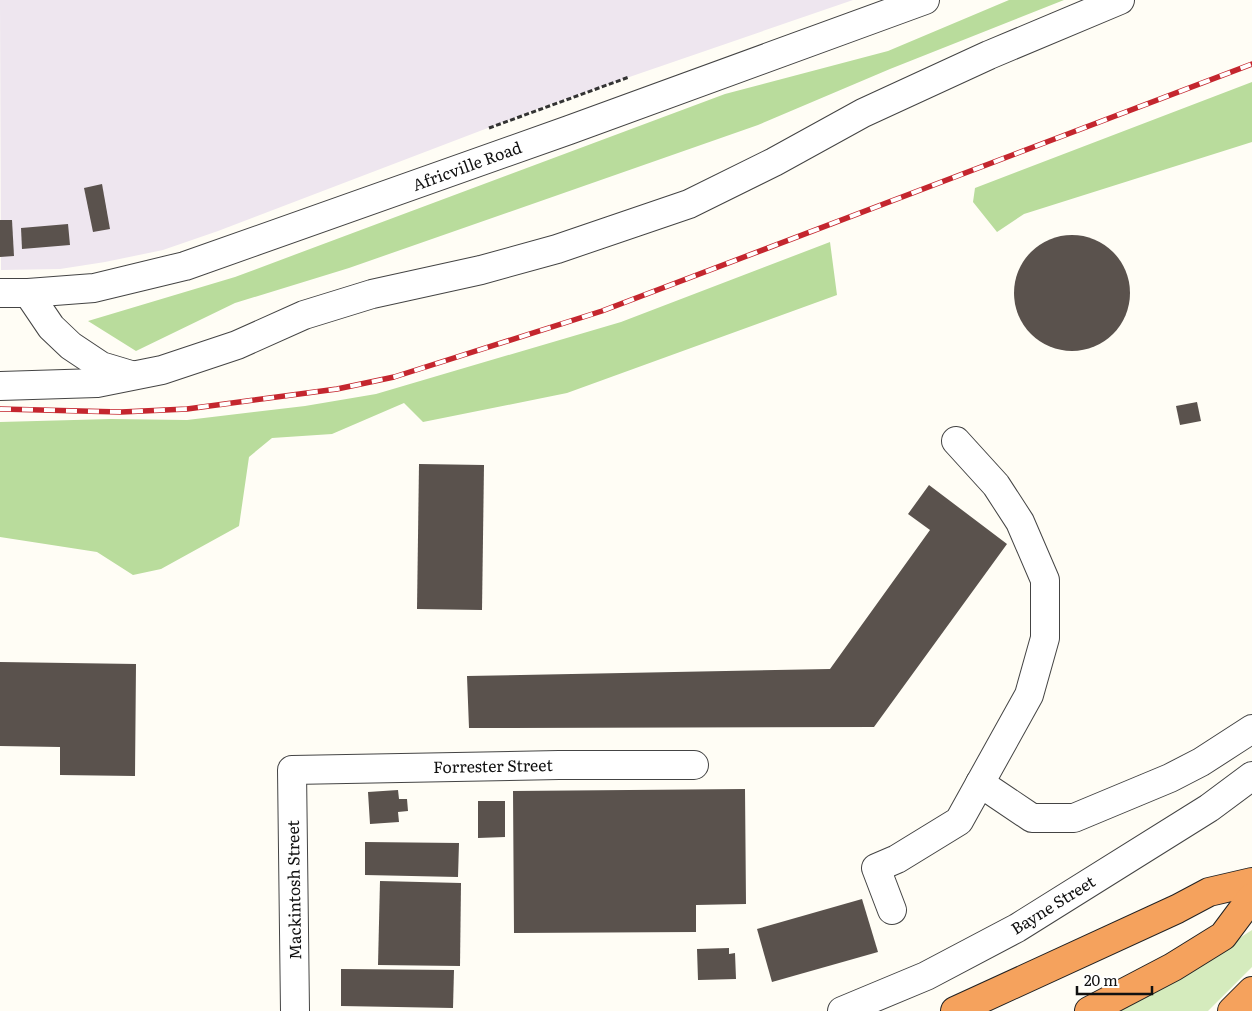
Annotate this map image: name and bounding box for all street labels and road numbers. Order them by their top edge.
street label: Africville Road [409,134,525,196]
street label: Forrester Street [433,752,554,778]
street label: Mackintosh Street [280,819,306,960]
street label: Bayne Street [1006,868,1100,940]

